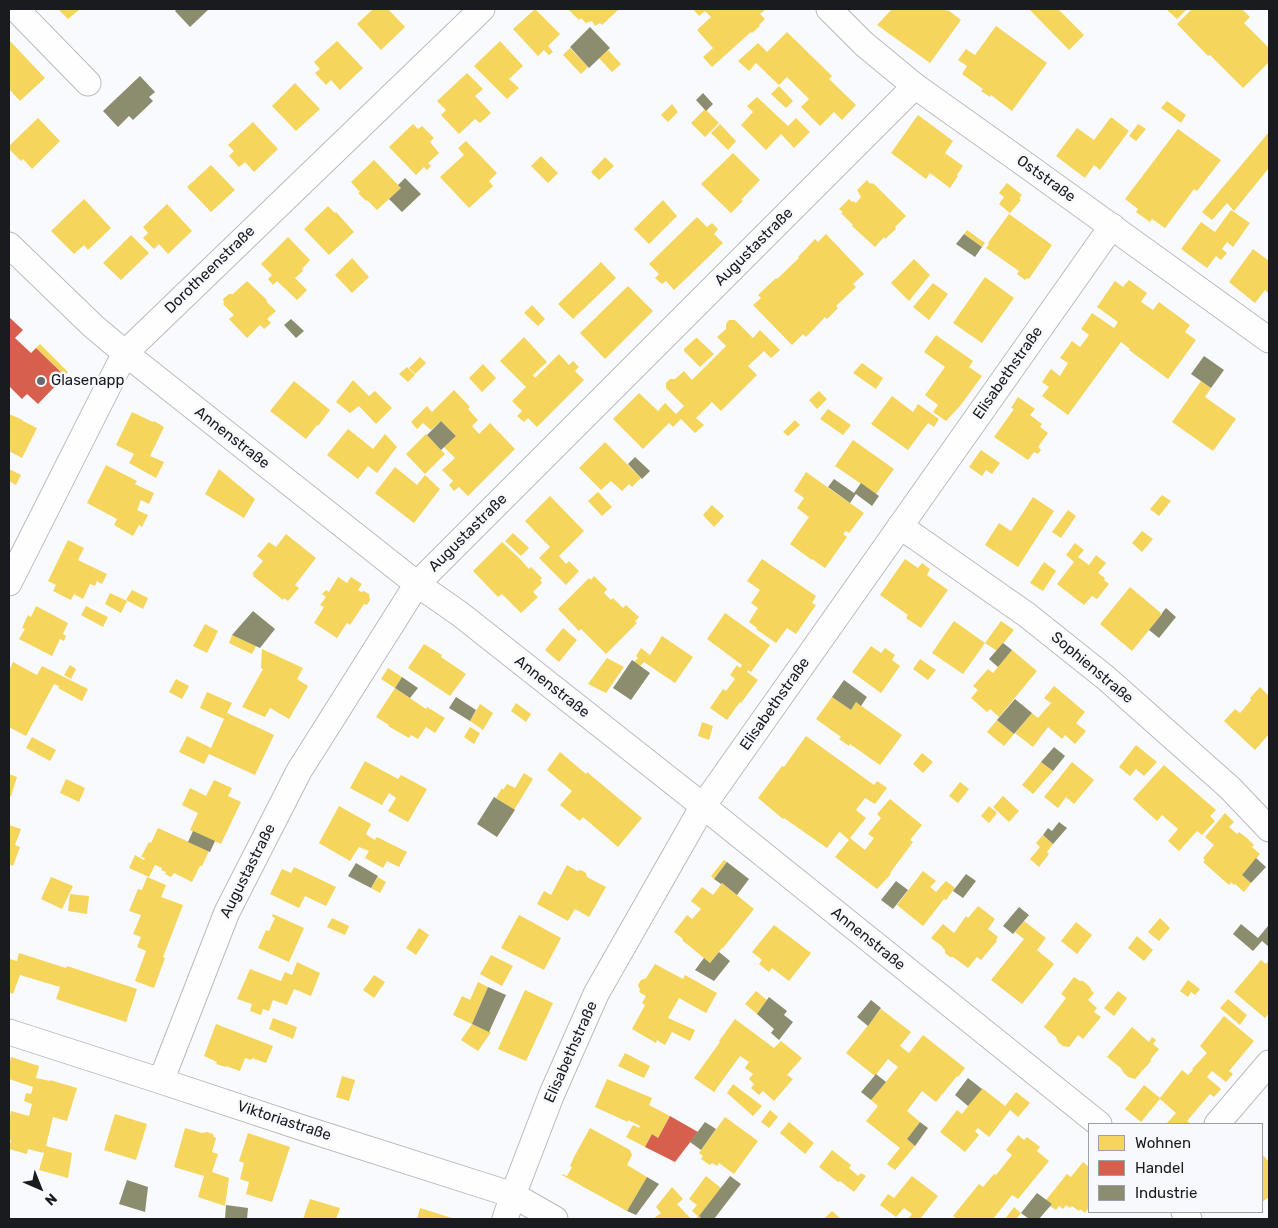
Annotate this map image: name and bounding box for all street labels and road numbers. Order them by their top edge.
street label: Oststraße [1013,152,1079,206]
street label: Augustastraße [711,204,797,290]
street label: Dorotheenstraße [161,222,259,318]
street label: Elisabethstraße [969,323,1047,423]
street label: Annenstraße [191,403,273,473]
street label: Augustastraße [425,490,511,576]
street label: Sophienstraße [1047,628,1137,708]
street label: Annenstraße [511,652,593,722]
street label: Elisabethstraße [736,654,814,754]
street label: Augustastraße [217,821,279,921]
street label: Annenstraße [827,904,909,974]
street label: Elisabethstraße [541,998,601,1106]
street label: Viktoriastraße [235,1097,333,1145]

